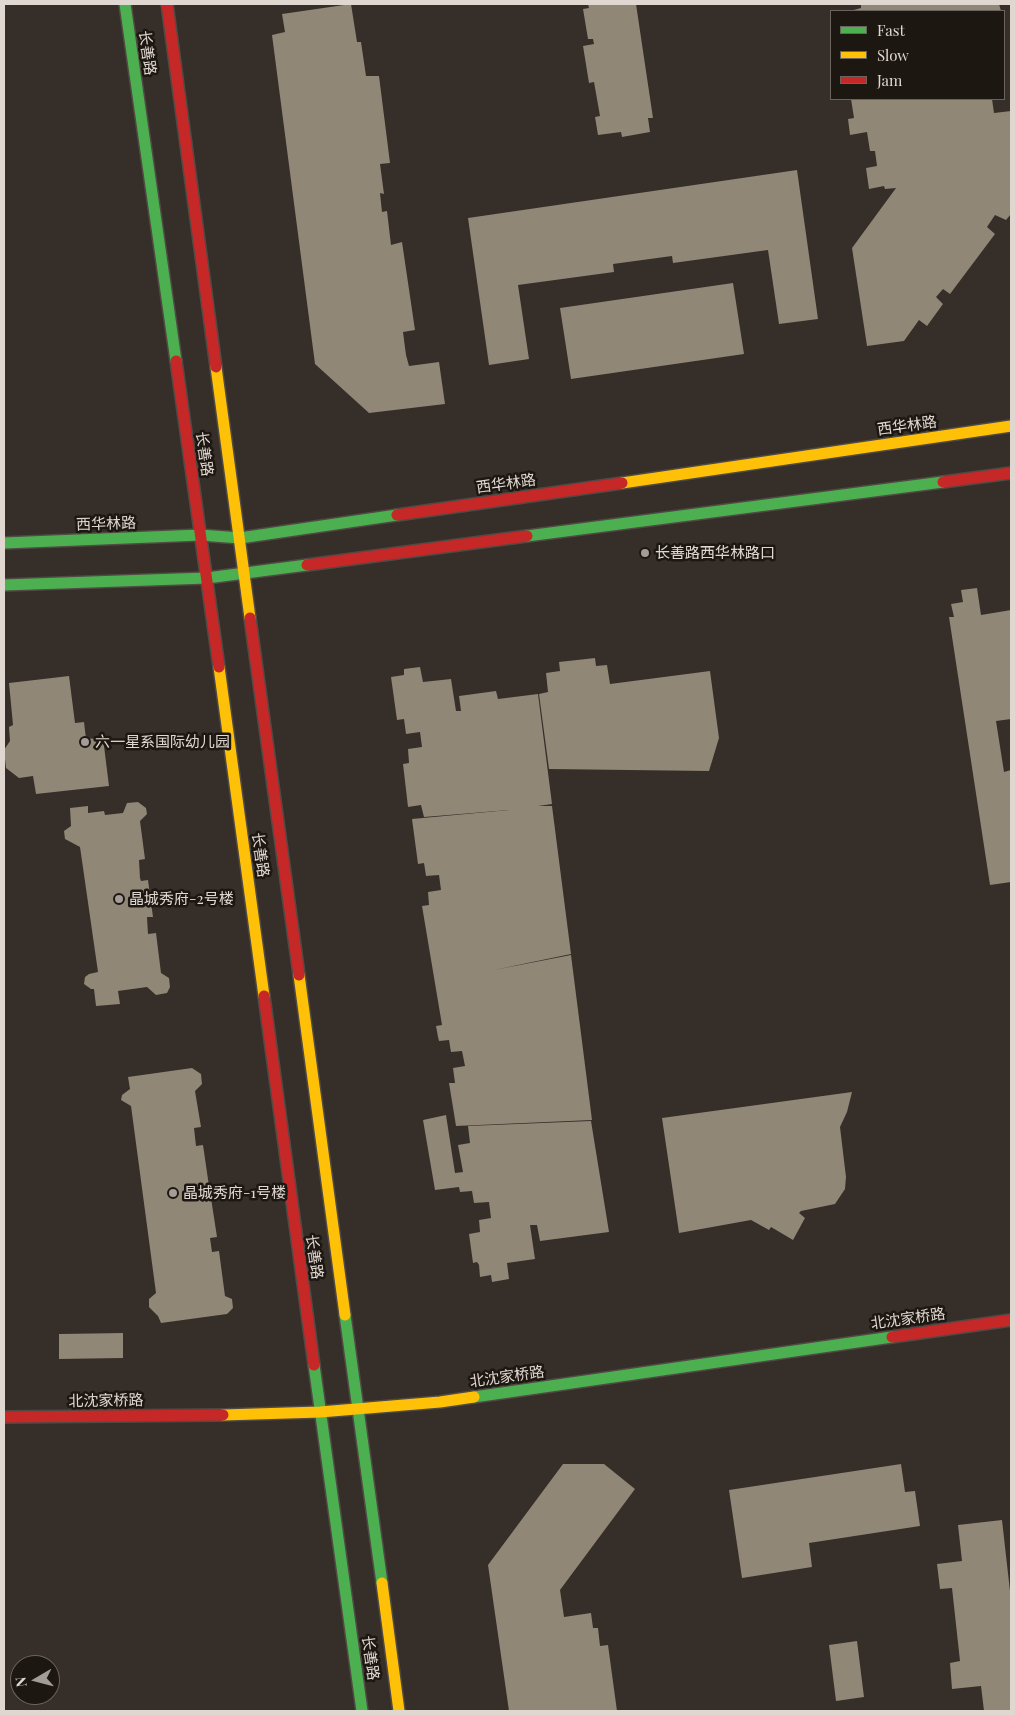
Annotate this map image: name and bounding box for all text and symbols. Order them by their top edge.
legend [830,10,1005,100]
text: Fast [877,20,905,40]
street label: 长善路 [135,29,159,77]
text: Slow [877,45,909,65]
text: Jam [877,70,902,90]
street label: 西华林路 [876,413,938,439]
street label: 长善路 [192,430,216,478]
street label: 西华林路 [475,471,537,497]
street label: 西华林路 [76,514,136,534]
place label: 长善路西华林路口 [655,544,775,562]
marker: 长善路西华林路口 [639,547,651,559]
place label: 六一星系国际幼儿园 [95,733,230,751]
marker: 六一星系国际幼儿园 [79,736,91,748]
street label: 长善路 [248,831,272,879]
place label: 晶城秀府-2号楼 [129,890,234,908]
marker: 晶城秀府-2号楼 [113,893,125,905]
place label: 晶城秀府-1号楼 [183,1184,286,1202]
marker: 晶城秀府-1号楼 [167,1187,179,1199]
street label: 长善路 [302,1233,326,1281]
street label: 北沈家桥路 [870,1305,946,1333]
street label: 北沈家桥路 [469,1363,545,1391]
street label: 北沈家桥路 [68,1391,144,1411]
street label: 长善路 [358,1634,382,1682]
north arrow [10,1655,60,1705]
text: N [11,1676,31,1688]

